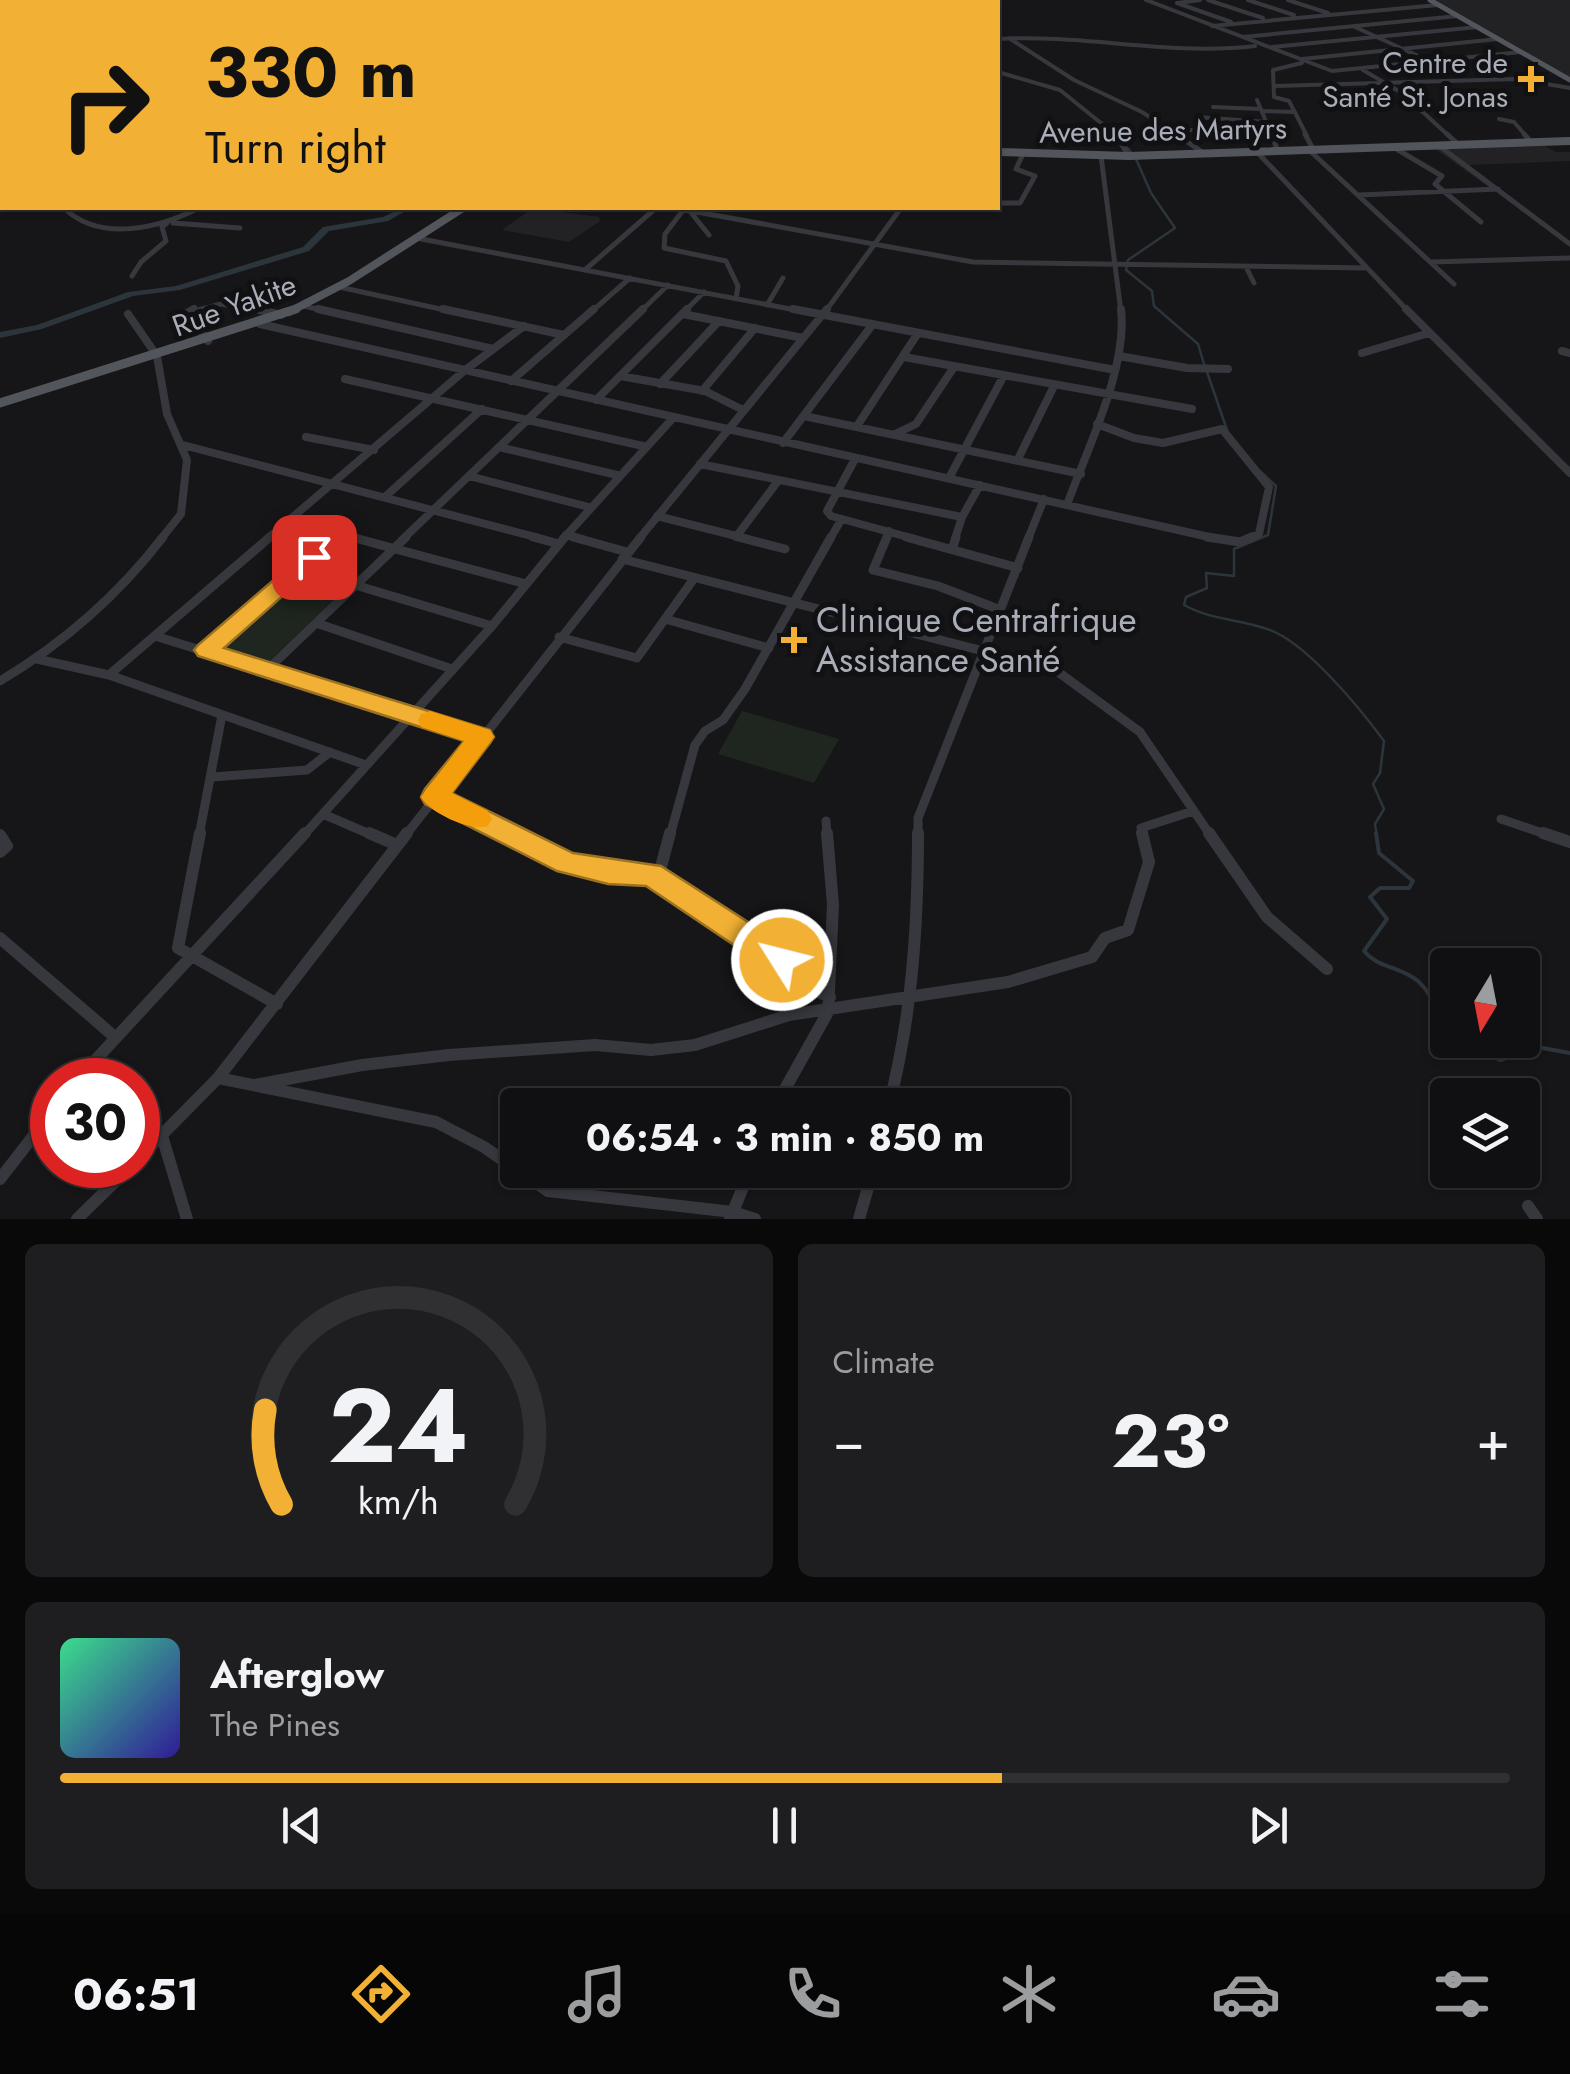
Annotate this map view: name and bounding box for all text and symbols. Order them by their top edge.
text: 330 m [205,22,417,123]
icon: right [40,40,170,170]
place label: Centre de Santé St. Jonas [1322,41,1508,118]
marker: Centre de Santé St. Jonas [1518,66,1544,92]
street label: Avenue des Martyrs [1039,106,1287,154]
text: Turn right [205,115,386,180]
street label: Rue Yakite [166,263,302,347]
pin [272,515,357,600]
icon: arrive [287,530,342,585]
place label: Clinique Centrafrique Assistance Santé [816,595,1137,685]
marker: Clinique Centrafrique Assistance Santé [781,627,807,653]
position arrow [730,908,834,1012]
north arrow [1430,948,1540,1058]
map controls [1430,948,1540,1188]
speed limit sign: 30 [30,1058,160,1188]
button: layers [1430,1078,1540,1188]
text: 06:54 · 3 min · 850 m [586,1110,984,1165]
text: Climate [833,1339,935,1385]
text: 24 [328,1351,469,1501]
text: 23° [1112,1387,1230,1495]
text: − [833,1401,865,1481]
text: + [1476,1401,1510,1481]
text: km/h [358,1476,439,1527]
text: Afterglow [210,1647,384,1702]
text: The Pines [210,1702,340,1748]
icon: previous [274,1798,329,1853]
icon: pause [757,1798,812,1853]
icon: next [1241,1798,1296,1853]
icon: directions [346,1959,416,2029]
icon: music [562,1959,632,2029]
icon: phone [778,1959,848,2029]
icon: climate [994,1959,1064,2029]
icon: car [1211,1959,1281,2029]
icon: filters [1427,1959,1497,2029]
text: 06:51 [73,1962,199,2027]

